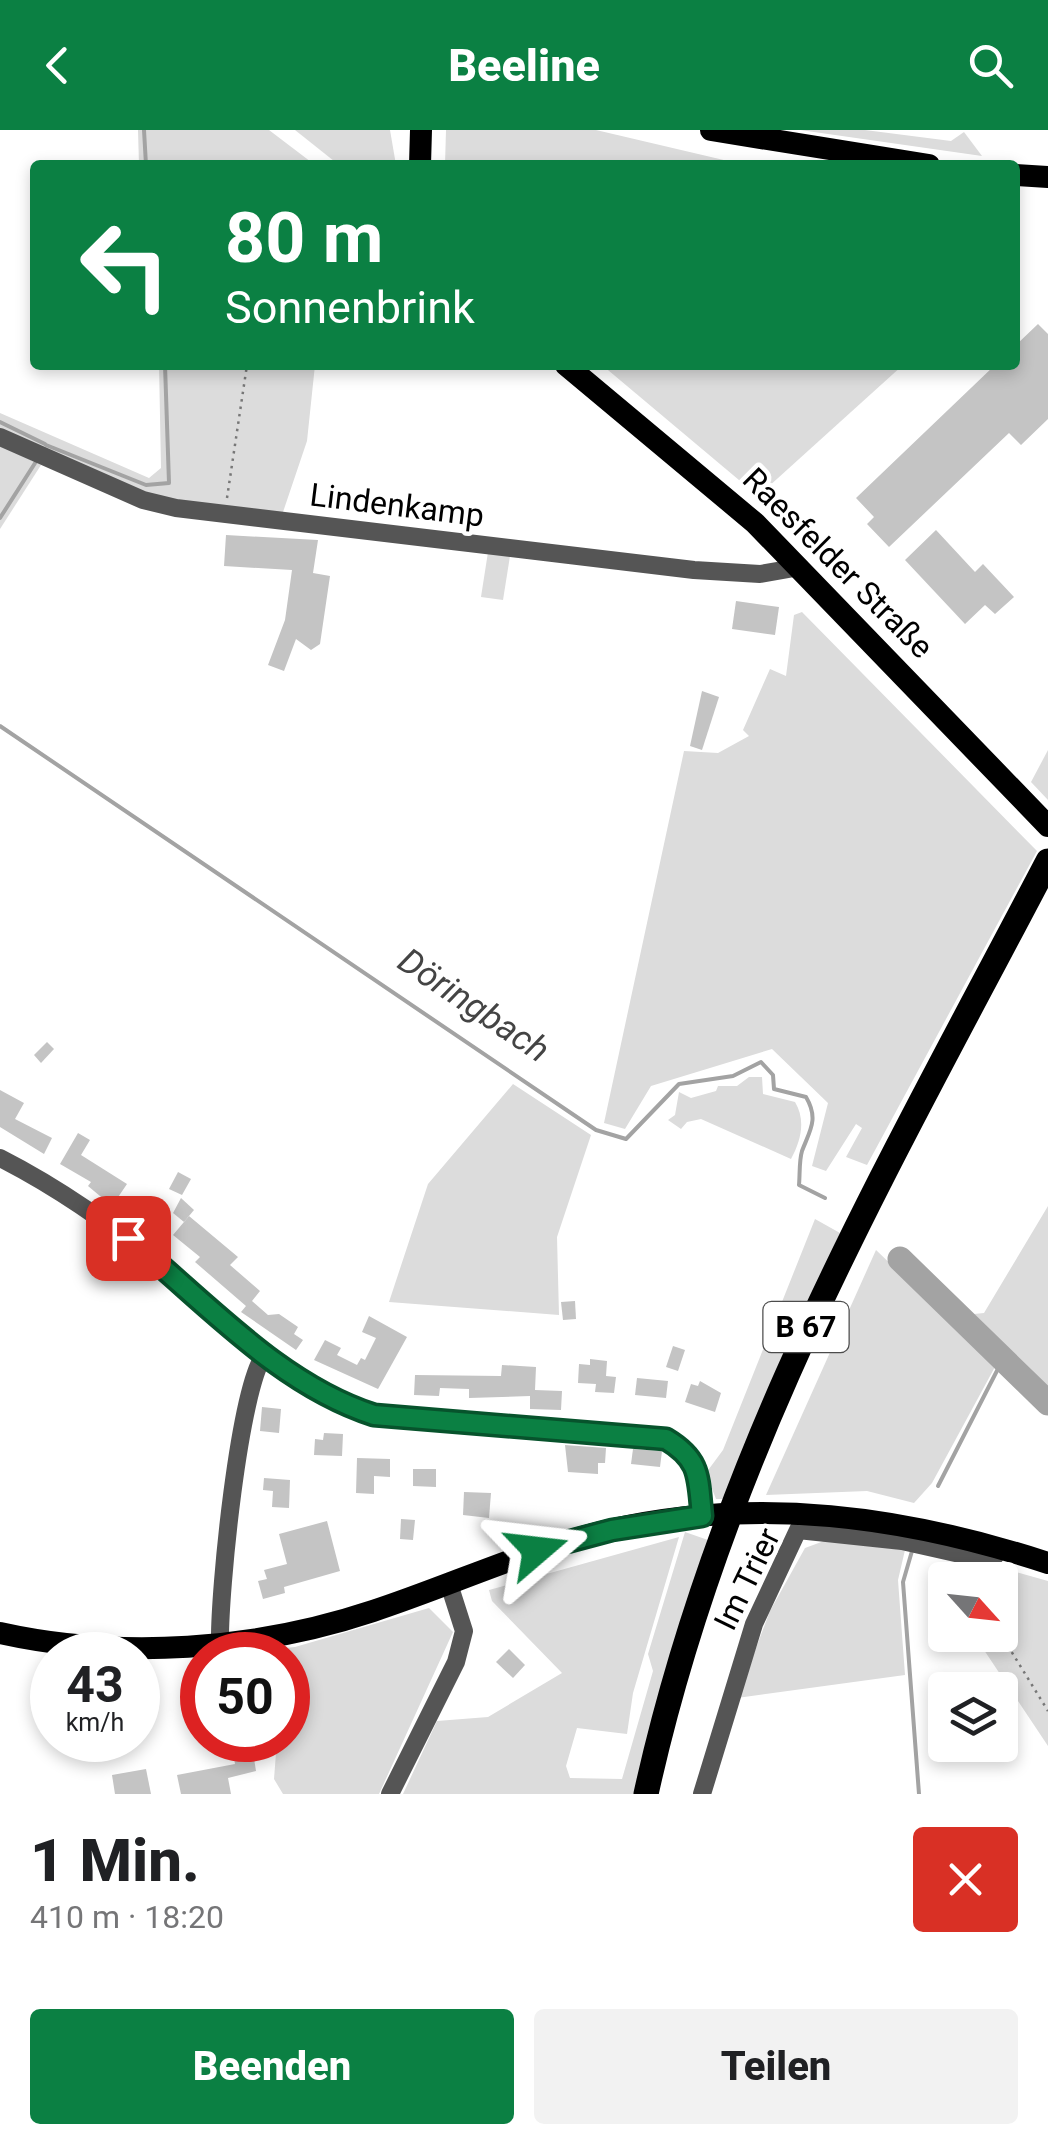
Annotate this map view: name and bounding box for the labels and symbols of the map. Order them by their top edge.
street label: Raesfelder Straße [735,460,941,666]
street label: Lindenkamp [308,475,486,535]
water label: Döringbach [390,940,557,1071]
pin [86,1196,171,1281]
road number: B 67 [764,1302,848,1352]
position arrow [485,1498,589,1602]
street label: Im Trier [706,1522,788,1636]
north arrow [928,1562,1018,1652]
speed limit sign: 50 [180,1632,310,1762]

